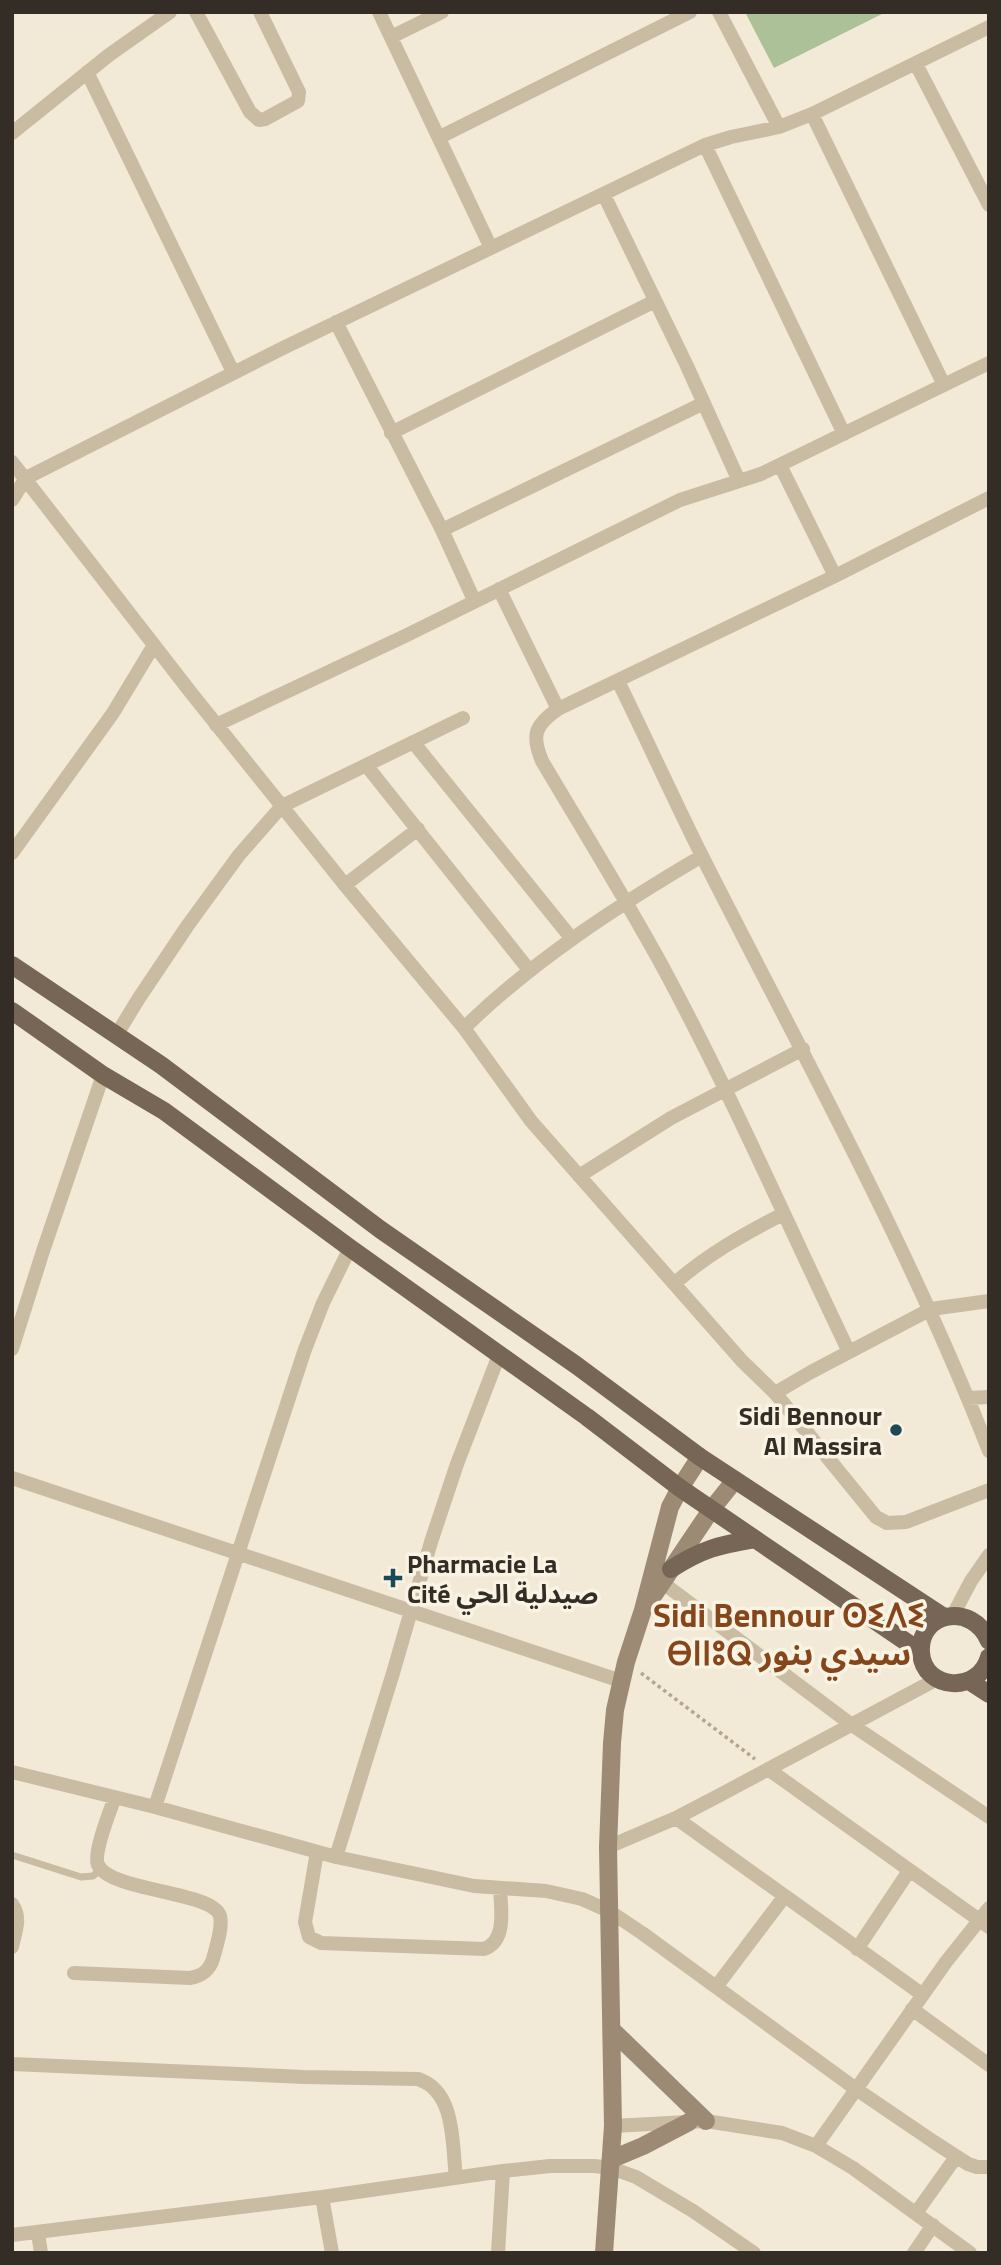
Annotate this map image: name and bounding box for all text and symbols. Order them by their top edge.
place label: Sidi Bennour Al Massira [739,1396,882,1465]
marker: Sidi Bennour Al Massira [888,1422,904,1438]
place label: Pharmacie La Cité صيدلية الحي [407,1544,598,1615]
marker: Pharmacie La Cité صيدلية الحي [385,1570,401,1586]
district label: Sidi Bennour ⵙⵉⴷⵉ ⴱⵏⵏⵓⵕ سيدي بنور [653,1590,925,1681]

